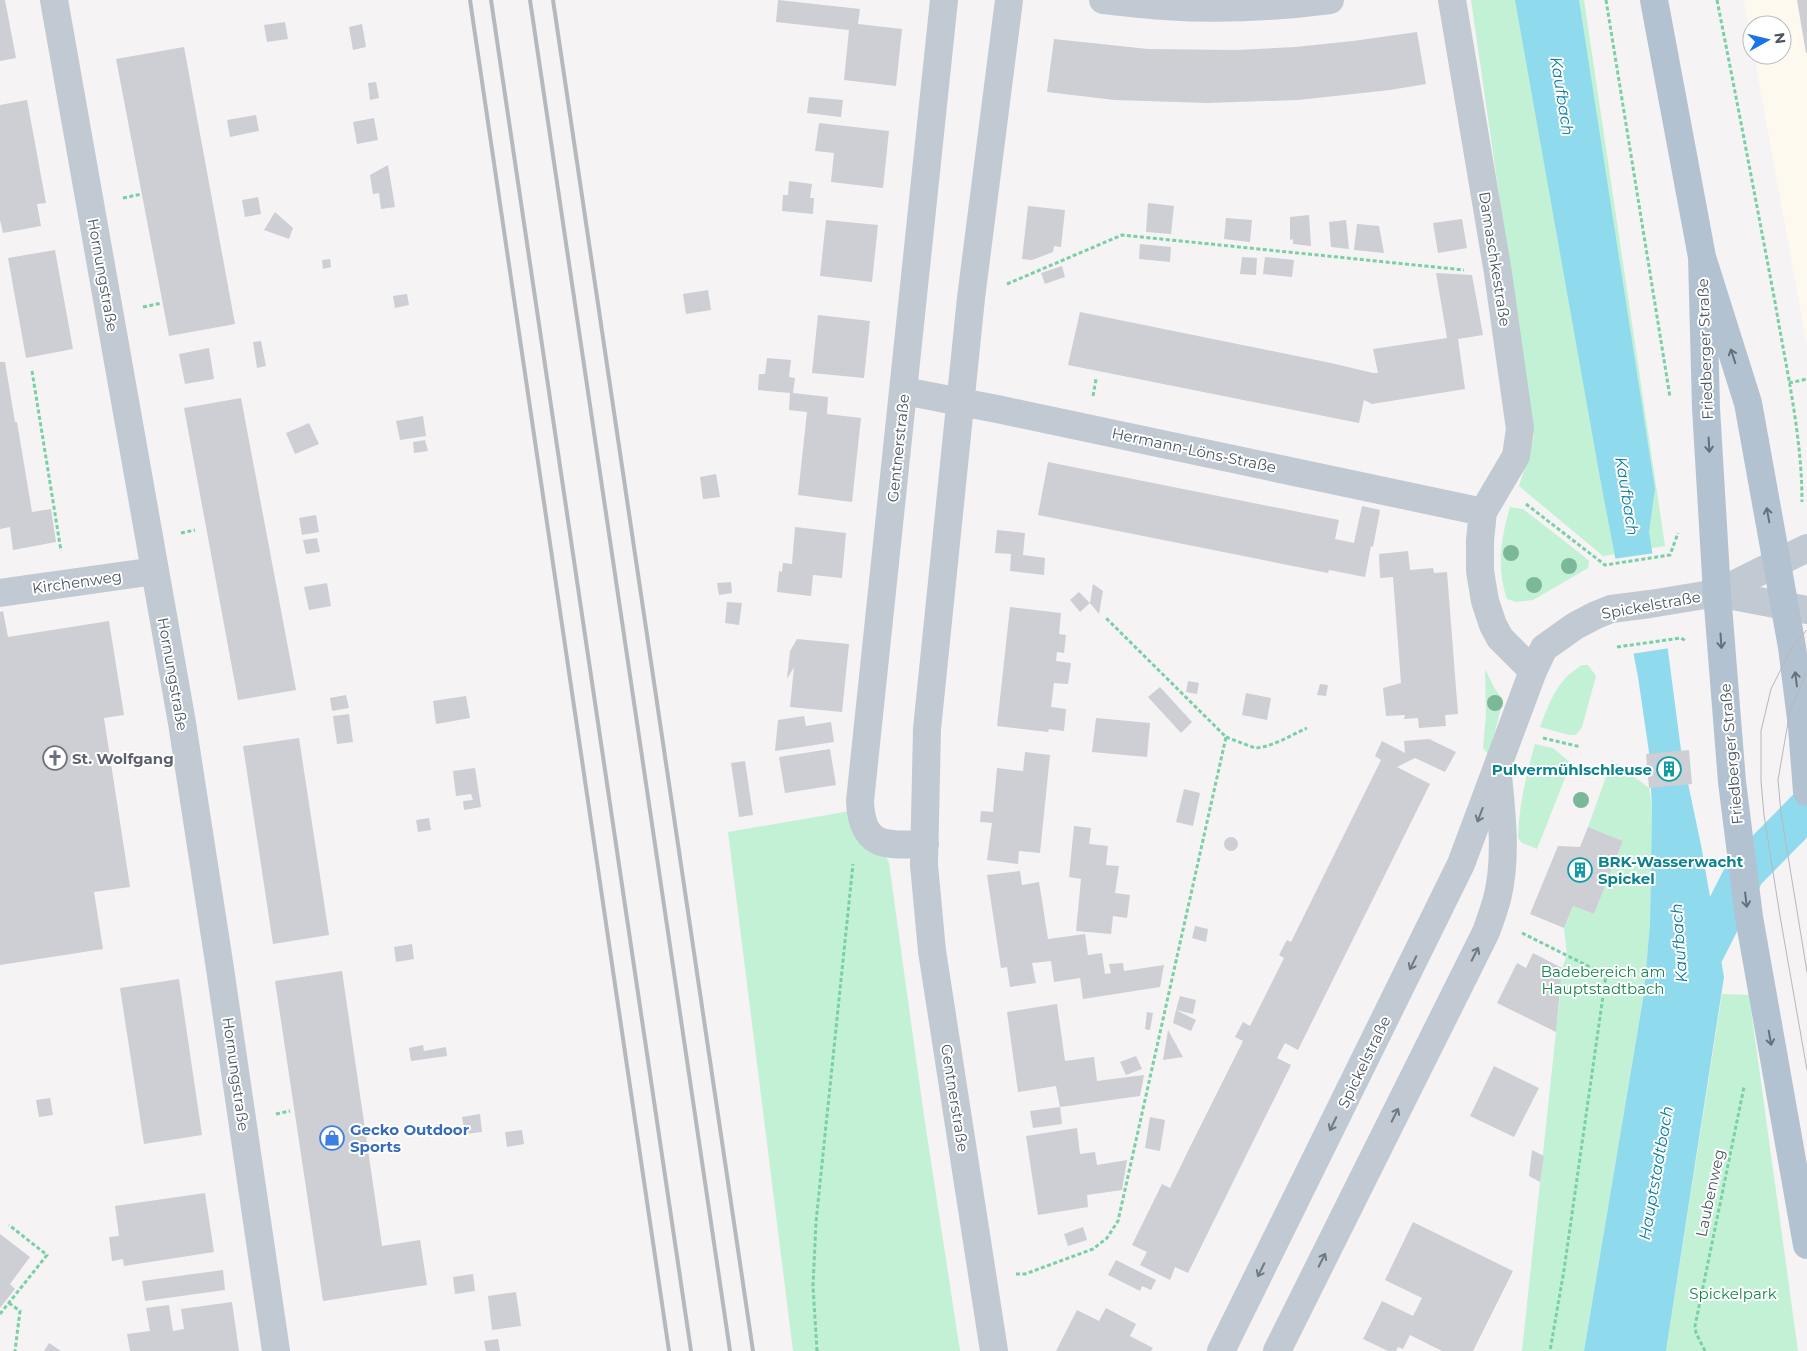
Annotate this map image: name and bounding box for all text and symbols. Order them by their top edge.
north arrow [1742,15,1792,65]
text: N [1770,31,1790,45]
water label: Kaufbach [1546,55,1578,137]
street label: Damaschkestraße [1475,190,1515,328]
street label: Hornungstraße [84,217,122,333]
street label: Friedberger Straße [1693,278,1717,420]
one-way arrow [1728,349,1738,365]
street label: Gentnerstraße [883,393,913,503]
street label: Hermann-Löns-Straße [1110,423,1278,477]
one-way arrow [1704,437,1713,453]
water label: Kaufbach [1611,455,1643,537]
one-way arrow [1763,507,1773,523]
street label: Kirchenweg [31,566,123,598]
street label: Spickelstraße [1600,587,1702,623]
street label: Hornungstraße [154,616,192,732]
one-way arrow [1716,633,1725,649]
one-way arrow [1791,671,1801,687]
street label: Friedberger Straße [1715,683,1747,825]
church icon: St. Wolfgang [42,745,68,771]
place label: St. Wolfgang [72,749,174,768]
building icon: Pulvermühlschleuse [1656,756,1682,782]
place label: Pulvermühlschleuse [1492,760,1652,779]
one-way arrow [1475,807,1484,822]
place label: BRK-Wasserwacht Spickel [1598,852,1744,888]
building icon: BRK-Wasserwacht Spickel [1567,857,1593,883]
one-way arrow [1742,892,1752,908]
water label: Kaufbach [1667,903,1691,983]
one-way arrow [1471,947,1480,962]
one-way arrow [1408,955,1417,970]
park label: Badebereich am Hauptstadtbach [1541,962,1665,998]
street label: Spickelstraße [1333,1013,1395,1111]
street label: Hornungstraße [219,1016,253,1132]
one-way arrow [1766,1029,1776,1045]
street label: Gentnerstraße [937,1043,973,1153]
water label: Hauptstadtbach [1635,1105,1677,1241]
one-way arrow [1391,1108,1400,1123]
one-way arrow [1328,1116,1337,1131]
place label: Gecko Outdoor Sports [350,1120,470,1156]
shop icon: Gecko Outdoor Sports [319,1125,345,1151]
street label: Laubenweg [1691,1147,1729,1239]
one-way arrow [1317,1253,1327,1268]
one-way arrow [1256,1262,1266,1277]
park label: Spickelpark [1689,1284,1777,1303]

